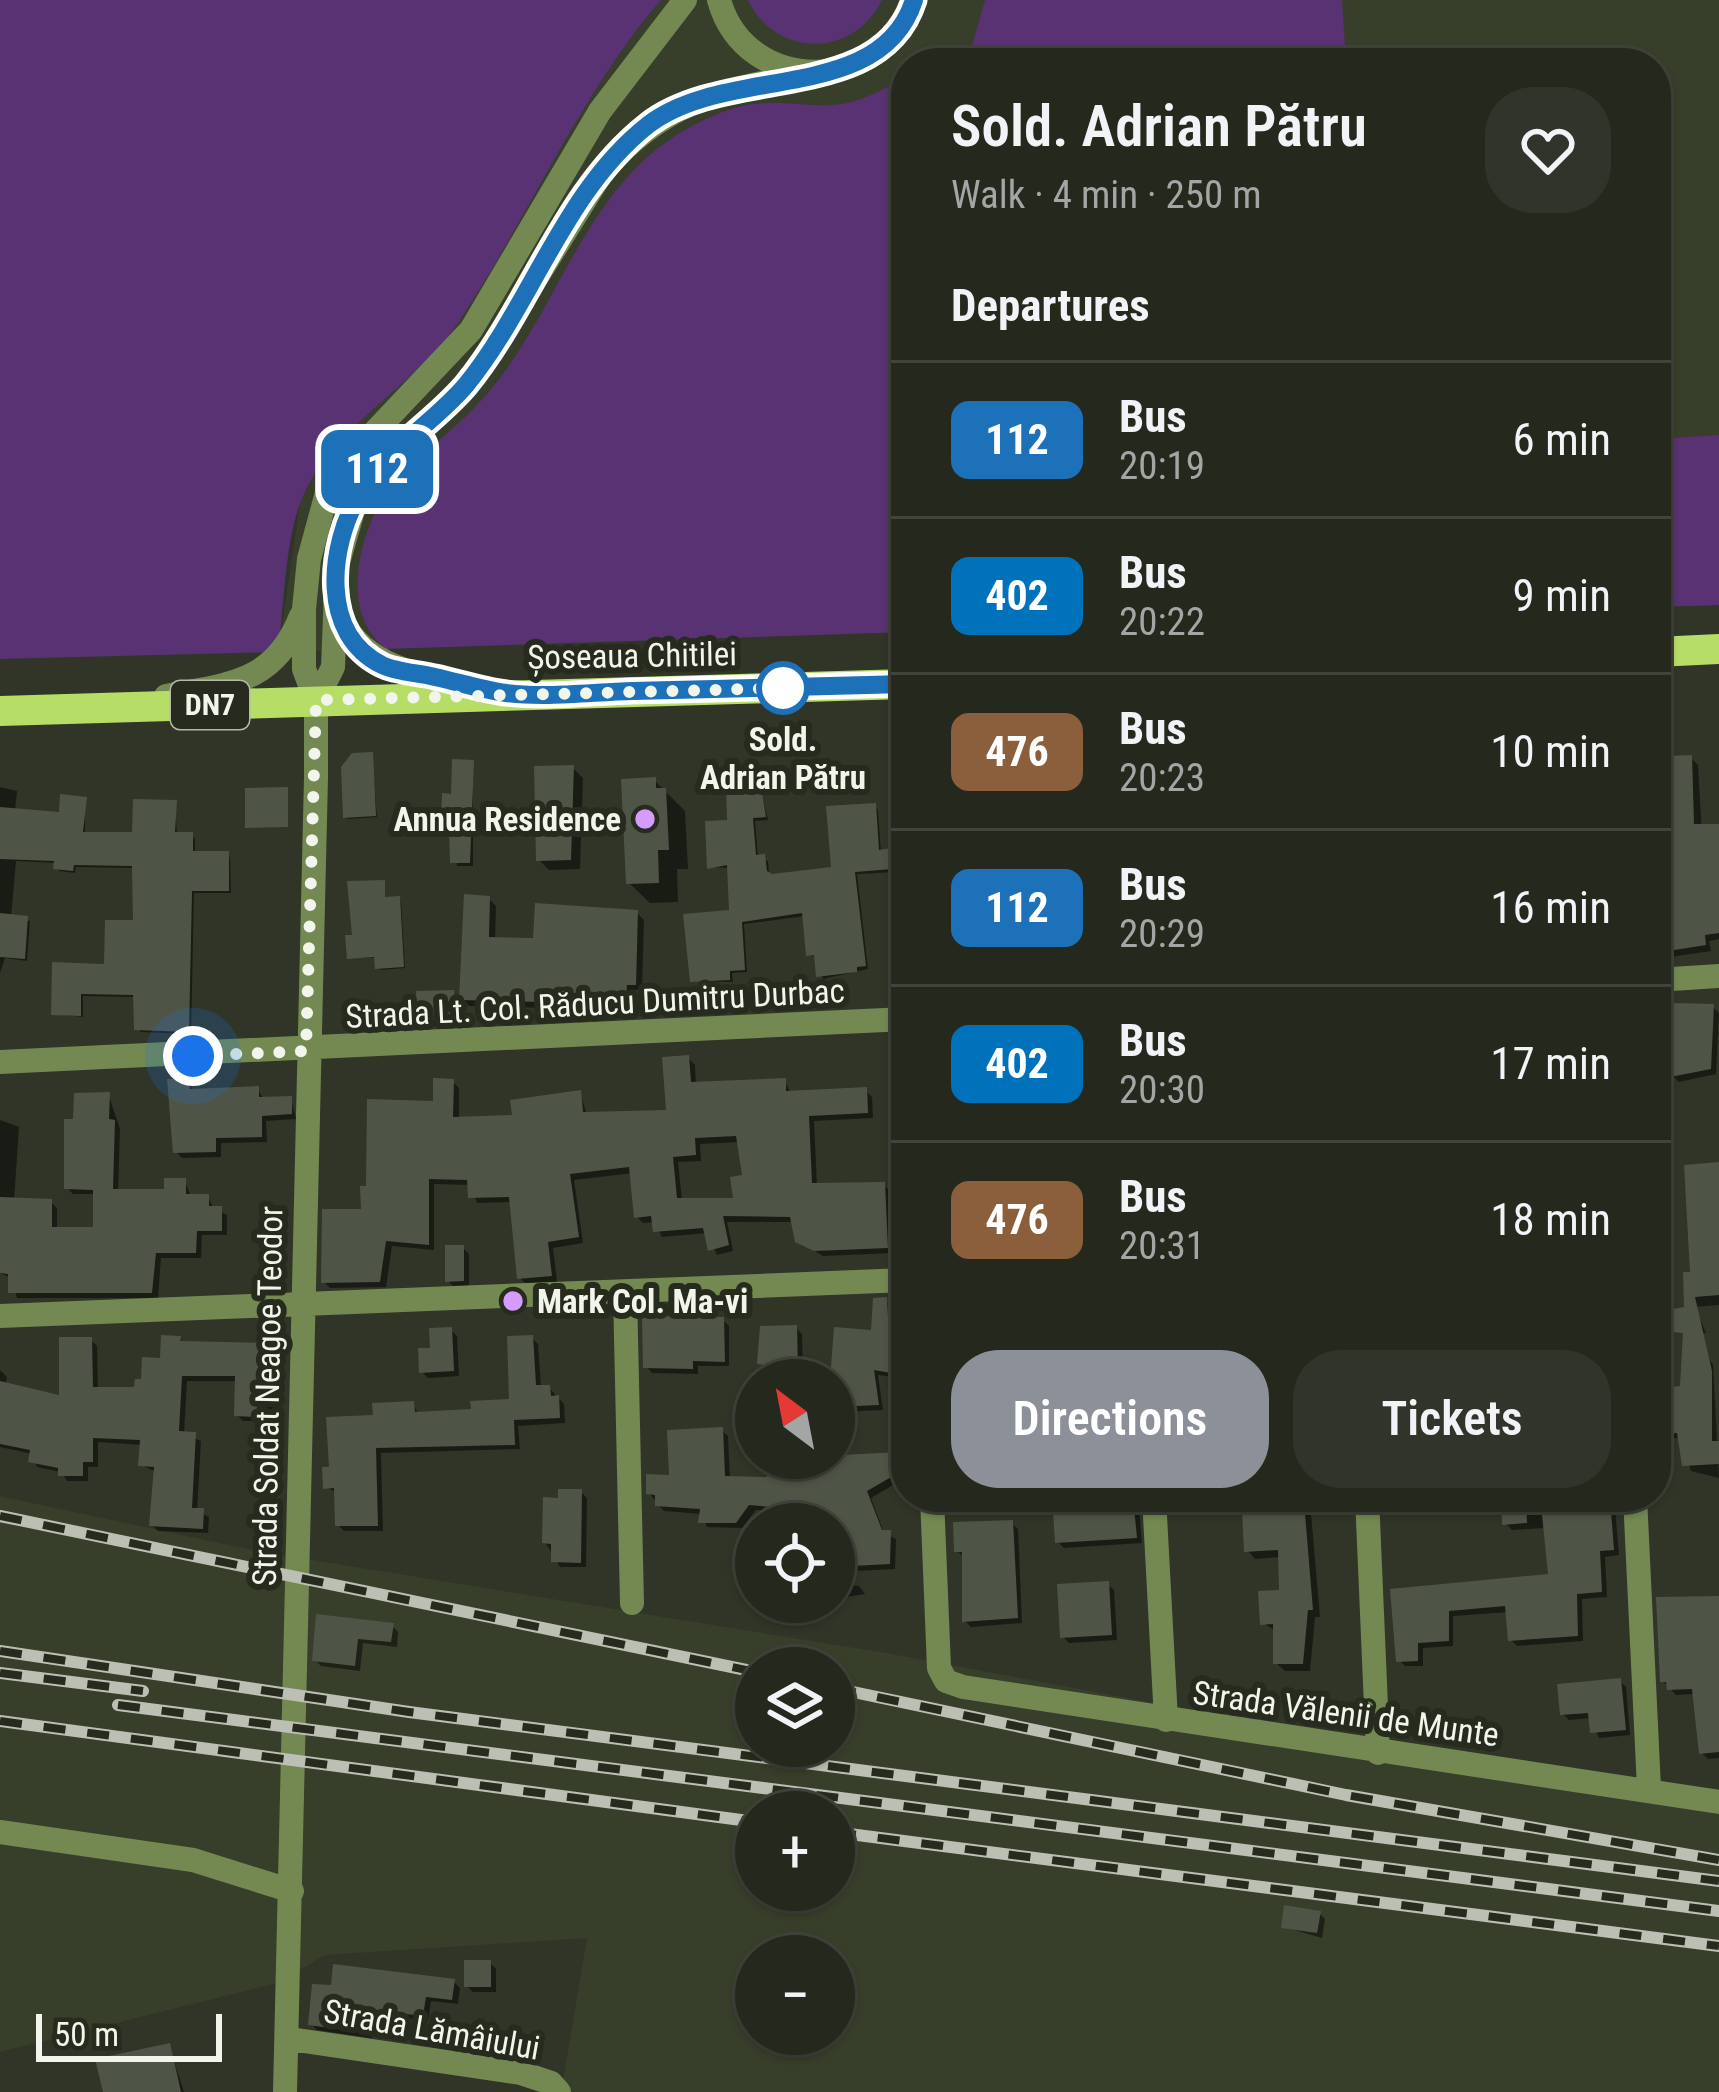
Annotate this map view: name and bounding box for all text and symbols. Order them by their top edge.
button: heart [1485,87,1611,213]
text: Sold. Adrian Pătru [951,93,1367,160]
text: Walk · 4 min · 250 m [951,172,1262,218]
text: Departures [951,279,1150,332]
text: Bus [1119,390,1187,443]
text: 6 min [1512,413,1611,466]
text: 112 [985,415,1049,464]
line badge: 112 [308,430,446,508]
text: 20:19 [1119,443,1205,489]
text: 112 [345,444,409,493]
text: Bus [1119,546,1187,599]
text: 9 min [1512,569,1611,622]
text: 402 [985,571,1049,620]
text: 20:22 [1119,599,1205,645]
street label: Șoseaua Chitilei [527,634,737,678]
marker: Sold. Adrian Pătru [758,663,808,713]
road number: DN7 [171,681,249,729]
text: Bus [1119,702,1187,755]
place label: Sold. Adrian Pătru [700,720,866,797]
text: 10 min [1490,725,1611,778]
text: 476 [985,727,1049,776]
text: 20:23 [1119,755,1205,801]
place label: Annua Residence [393,800,621,839]
marker: Annua Residence [632,806,658,832]
text: Bus [1119,858,1187,911]
text: 16 min [1490,881,1611,934]
text: 112 [985,883,1049,932]
text: 20:29 [1119,911,1205,957]
street label: Strada Lt. Col. Răducu Dumitru Durbac [344,971,846,1036]
text: Bus [1119,1014,1187,1067]
your location [163,1026,223,1086]
text: 17 min [1490,1037,1611,1090]
text: 402 [985,1039,1049,1088]
text: 20:30 [1119,1067,1205,1113]
text: Bus [1119,1170,1187,1223]
text: 18 min [1490,1193,1611,1246]
text: 476 [985,1195,1049,1244]
street label: Strada Soldat Neagoe Teodor [245,1206,290,1586]
text: 20:31 [1119,1223,1205,1269]
place label: Mark Col. Ma-vi [537,1282,748,1321]
marker: Mark Col. Ma-vi [500,1288,526,1314]
button: Directions [951,1350,1269,1488]
button: Tickets [1293,1350,1611,1488]
north arrow [735,1359,855,1479]
map controls [735,1359,855,2055]
button: locate [735,1503,855,1623]
button: layers [735,1647,855,1767]
street label: Strada Vălenii de Munte [1190,1673,1501,1754]
button: + [735,1791,855,1911]
button: − [735,1935,855,2055]
street label: Strada Lămâiului [321,1991,543,2068]
scale bar [36,2008,222,2061]
text: 50 m [54,2015,119,2054]

